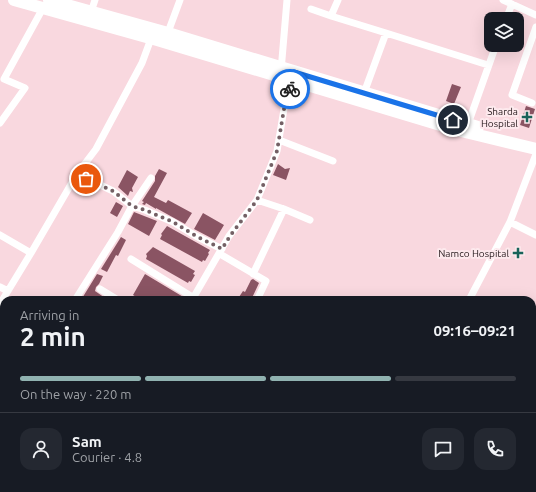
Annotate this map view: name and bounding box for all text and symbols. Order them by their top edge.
map controls [484,12,524,52]
button: layers [484,12,524,52]
courier [270,69,310,109]
icon: bike [279,78,301,100]
pin [436,103,470,137]
place label: Sharda Hospital [481,106,518,129]
icon: home [442,109,464,131]
marker: Sharda Hospital [521,111,533,123]
pin [69,162,103,196]
icon: bag [75,168,97,190]
marker: Namco Hospital [512,247,524,259]
place label: Namco Hospital [438,248,509,259]
text: Arriving in [20,308,79,322]
text: 2 min [20,322,86,351]
text: 09:16–09:21 [433,322,516,339]
text: On the way · 220 m [20,387,132,401]
button: person [20,428,62,470]
button: chat [422,428,464,470]
button: phone [474,428,516,470]
text: Sam [72,433,102,450]
text: Courier · 4.8 [72,450,142,464]

